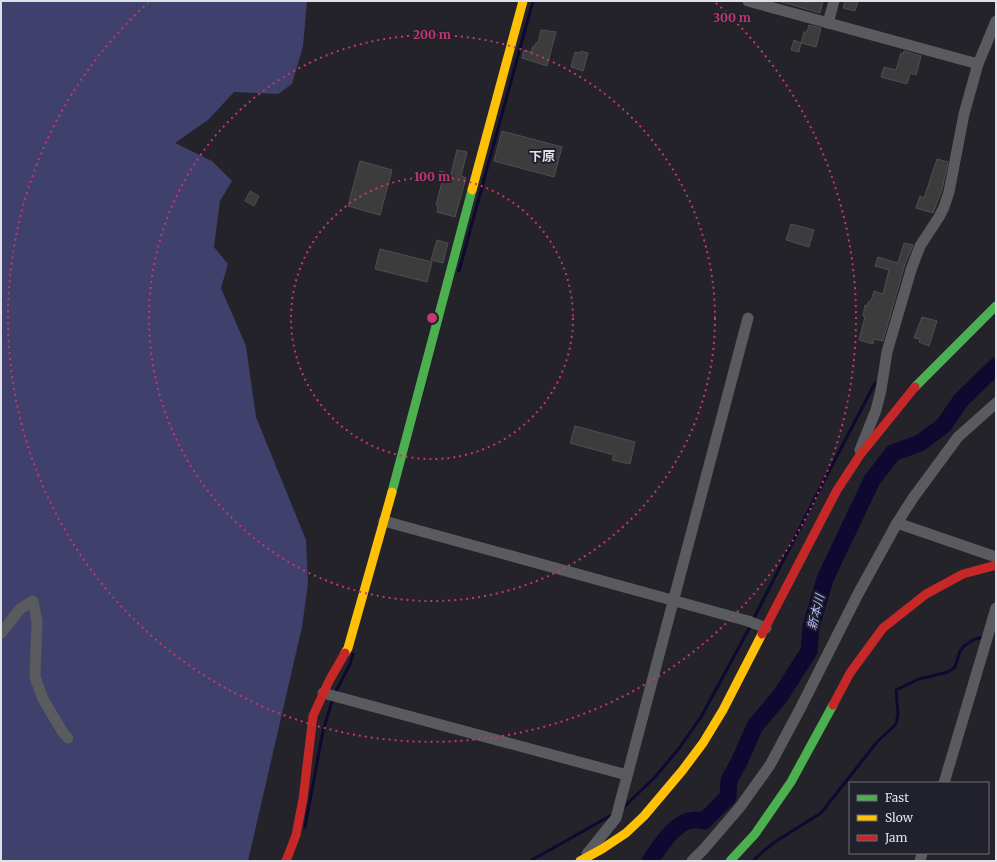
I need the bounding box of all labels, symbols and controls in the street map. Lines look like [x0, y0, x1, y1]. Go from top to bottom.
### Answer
text: 300 m [713, 10, 751, 25]
text: 200 m [413, 27, 451, 42]
district label: 下原 [529, 148, 555, 165]
text: 100 m [414, 169, 450, 184]
centre of rings [425, 311, 439, 325]
water label: 新本川 [804, 591, 828, 631]
legend [849, 782, 989, 854]
text: Fast [885, 790, 909, 805]
text: Slow [885, 810, 914, 825]
text: Jam [884, 830, 908, 845]

